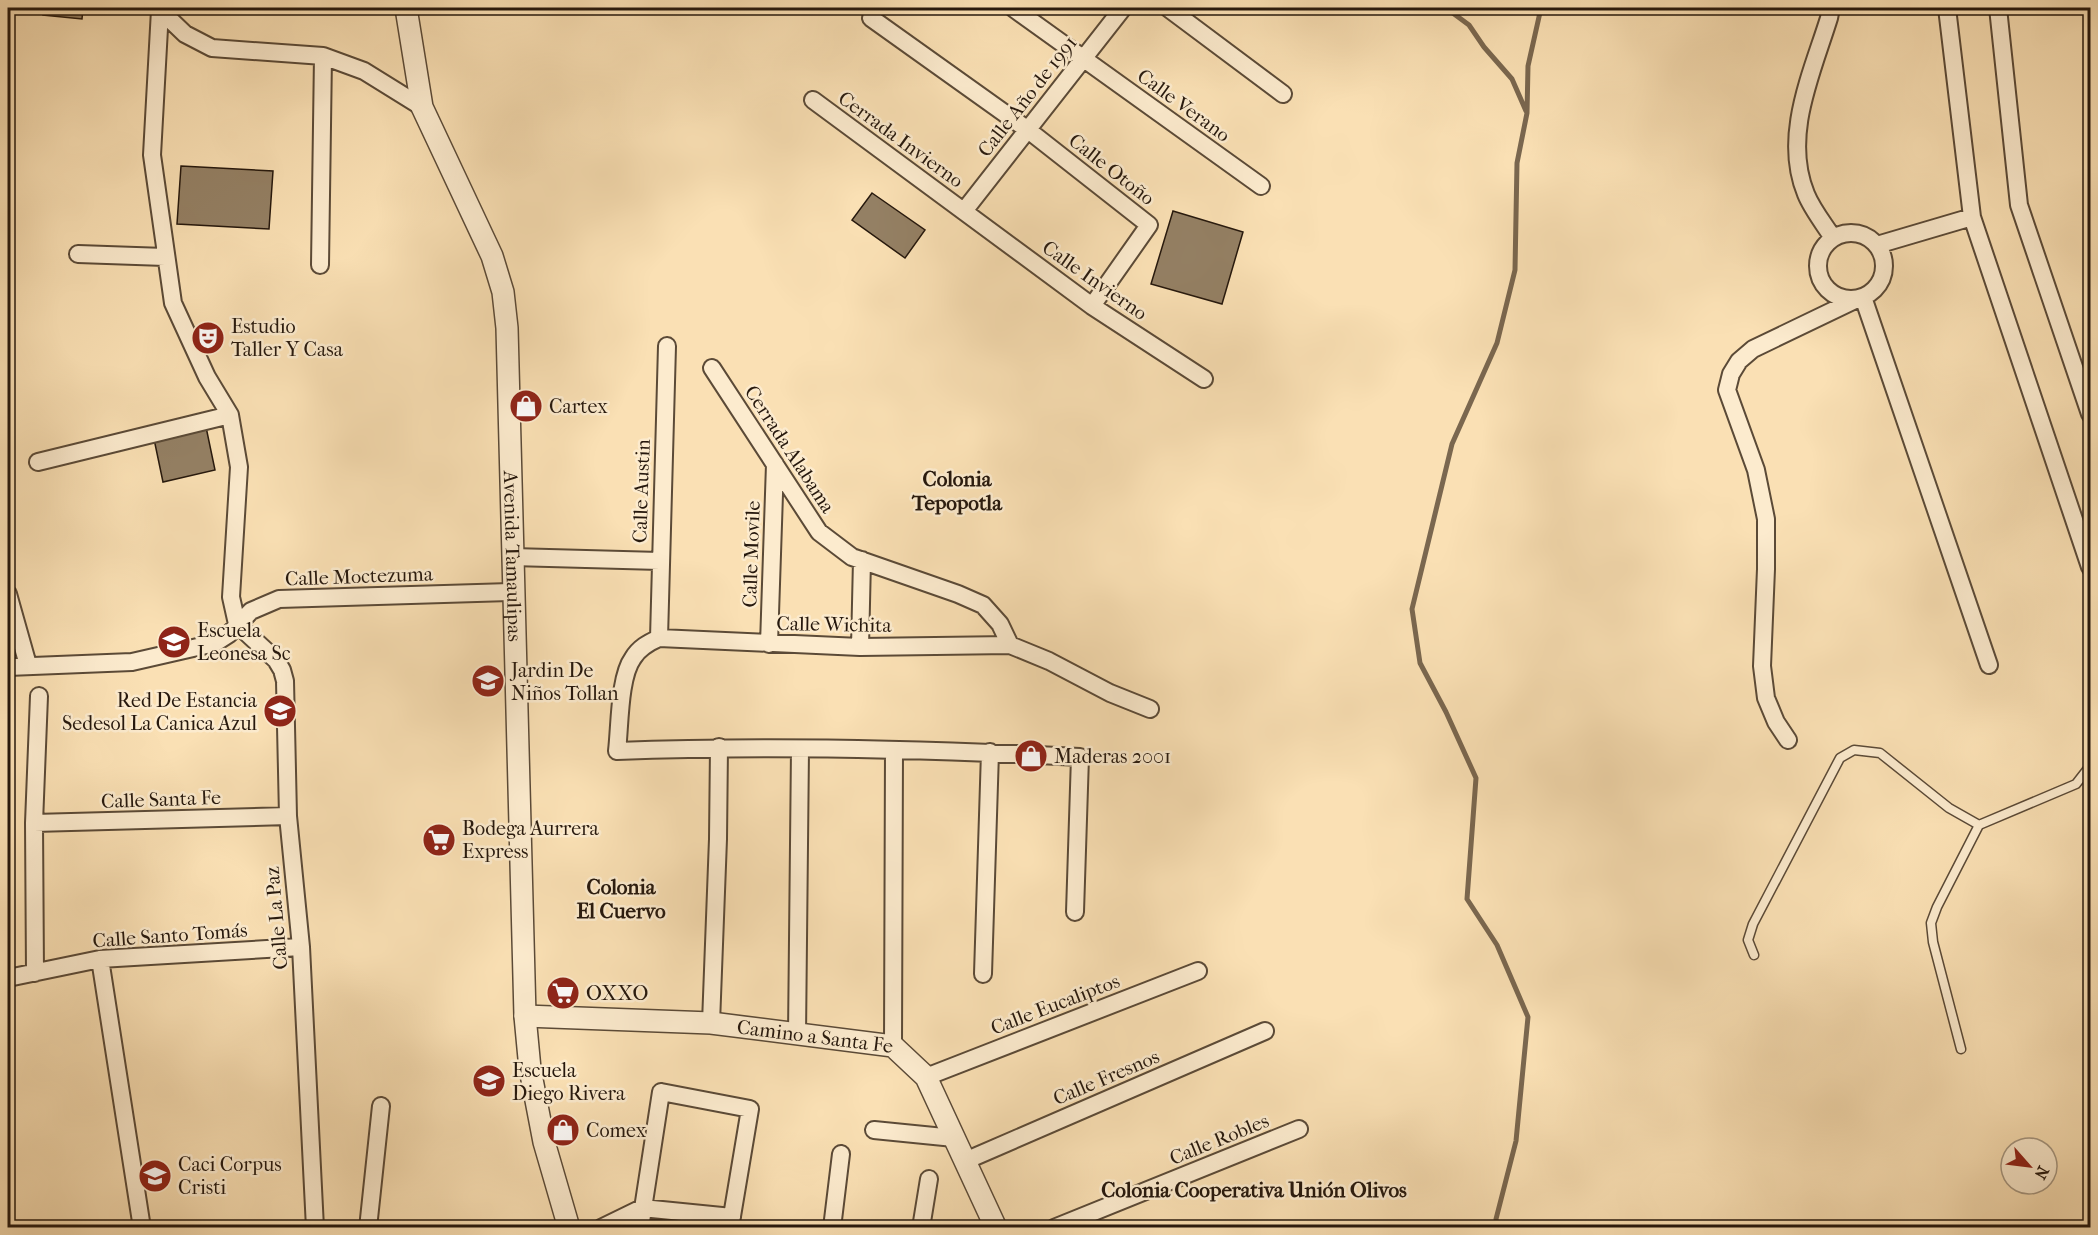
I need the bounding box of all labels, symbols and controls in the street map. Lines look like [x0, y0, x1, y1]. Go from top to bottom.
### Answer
street label: Calle Año de 1991 [973, 31, 1082, 161]
street label: Calle Verano [1133, 64, 1235, 147]
street label: Cerrada Invierno [834, 86, 968, 192]
street label: Calle Otoño [1064, 129, 1159, 210]
street label: Calle Invierno [1038, 236, 1152, 325]
place label: Estudio Taller Y Casa [231, 315, 344, 361]
theatre icon: Estudio Taller Y Casa [190, 320, 226, 356]
street label: Cerrada Alabama [740, 381, 840, 518]
shop icon: Cartex [508, 388, 544, 424]
place label: Cartex [549, 395, 608, 418]
street label: Calle Austin [628, 438, 655, 543]
district label: Colonia Tepopotla [911, 467, 1003, 515]
street label: Avenida Tamaulipas [499, 469, 526, 642]
street label: Calle Movile [738, 500, 765, 608]
street label: Calle Moctezuma [285, 562, 434, 591]
street label: Calle Wichita [776, 612, 893, 637]
place label: Escuela Leonesa Sc [197, 619, 291, 665]
school or university icon: Escuela Leonesa Sc [156, 624, 192, 660]
place label: Jardin De Niños Tollan [509, 659, 619, 705]
school or university icon: Jardin De Niños Tollan [470, 663, 506, 699]
place label: Red De Estancia Sedesol La Canica Azul [62, 689, 258, 735]
school or university icon: Red De Estancia Sedesol La Canica Azul [262, 693, 298, 729]
shop icon: Maderas 2001 [1013, 738, 1049, 774]
place label: Maderas 2001 [1054, 745, 1171, 768]
street label: Calle Santa Fe [101, 786, 222, 813]
place label: Bodega Aurrera Express [462, 817, 600, 863]
supermarket icon: Bodega Aurrera Express [421, 822, 457, 858]
street label: Calle La Paz [261, 865, 292, 970]
district label: Colonia El Cuervo [576, 875, 666, 923]
street label: Calle Santo Tomás [92, 919, 248, 952]
street label: Calle Eucaliptos [987, 969, 1123, 1040]
supermarket icon: OXXO [545, 975, 581, 1011]
place label: OXXO [586, 982, 648, 1005]
street label: Camino a Santa Fe [736, 1015, 894, 1058]
street label: Calle Fresnos [1050, 1045, 1163, 1110]
place label: Escuela Diego Rivera [512, 1059, 626, 1105]
school or university icon: Escuela Diego Rivera [471, 1063, 507, 1099]
street label: Calle Robles [1166, 1109, 1272, 1170]
shop icon: Comex [545, 1112, 581, 1148]
place label: Comex [586, 1119, 647, 1142]
north arrow [1999, 1136, 2059, 1196]
place label: Caci Corpus Cristi [178, 1153, 282, 1199]
school or university icon: Caci Corpus Cristi [137, 1158, 173, 1194]
text: N [2030, 1163, 2053, 1183]
district label: Colonia Cooperativa Unión Olivos [1101, 1178, 1407, 1202]

